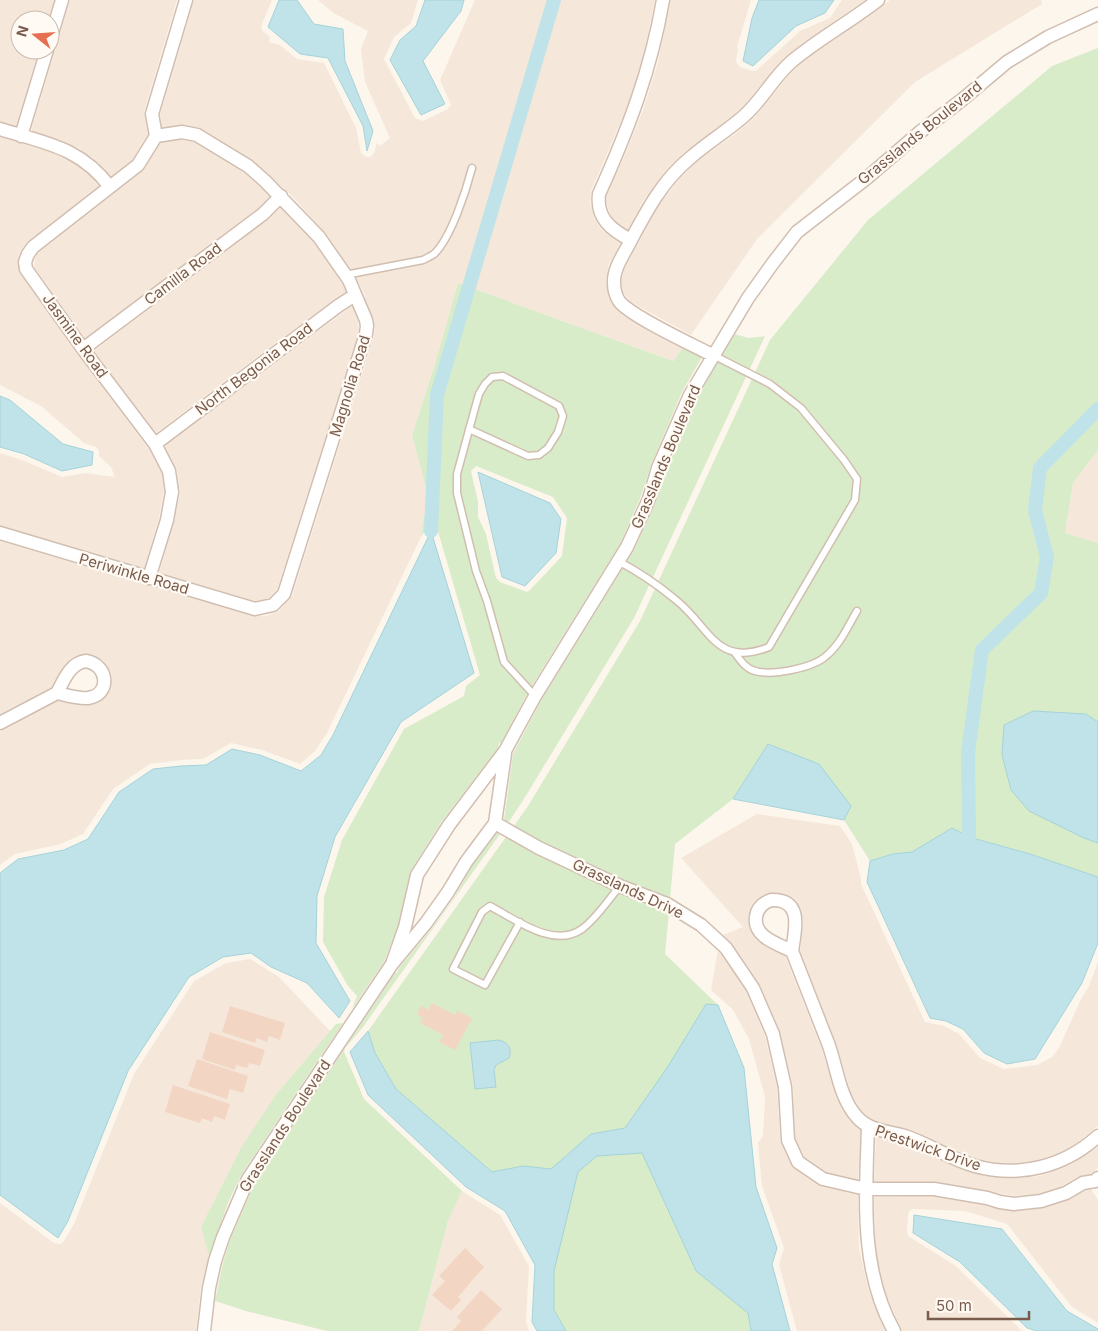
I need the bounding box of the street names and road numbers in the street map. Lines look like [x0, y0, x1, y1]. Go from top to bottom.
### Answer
street label: Grasslands Boulevard [854, 77, 986, 189]
street label: Camilla Road [140, 238, 225, 309]
street label: Jasmine Road [38, 290, 112, 382]
street label: North Begonia Road [191, 318, 316, 419]
street label: Magnolia Road [325, 333, 374, 439]
street label: Grasslands Boulevard [627, 382, 704, 532]
street label: Periwinkle Road [77, 549, 191, 598]
street label: Grasslands Drive [570, 854, 687, 923]
street label: Grasslands Boulevard [235, 1056, 335, 1196]
street label: Prestwick Drive [873, 1120, 984, 1175]

